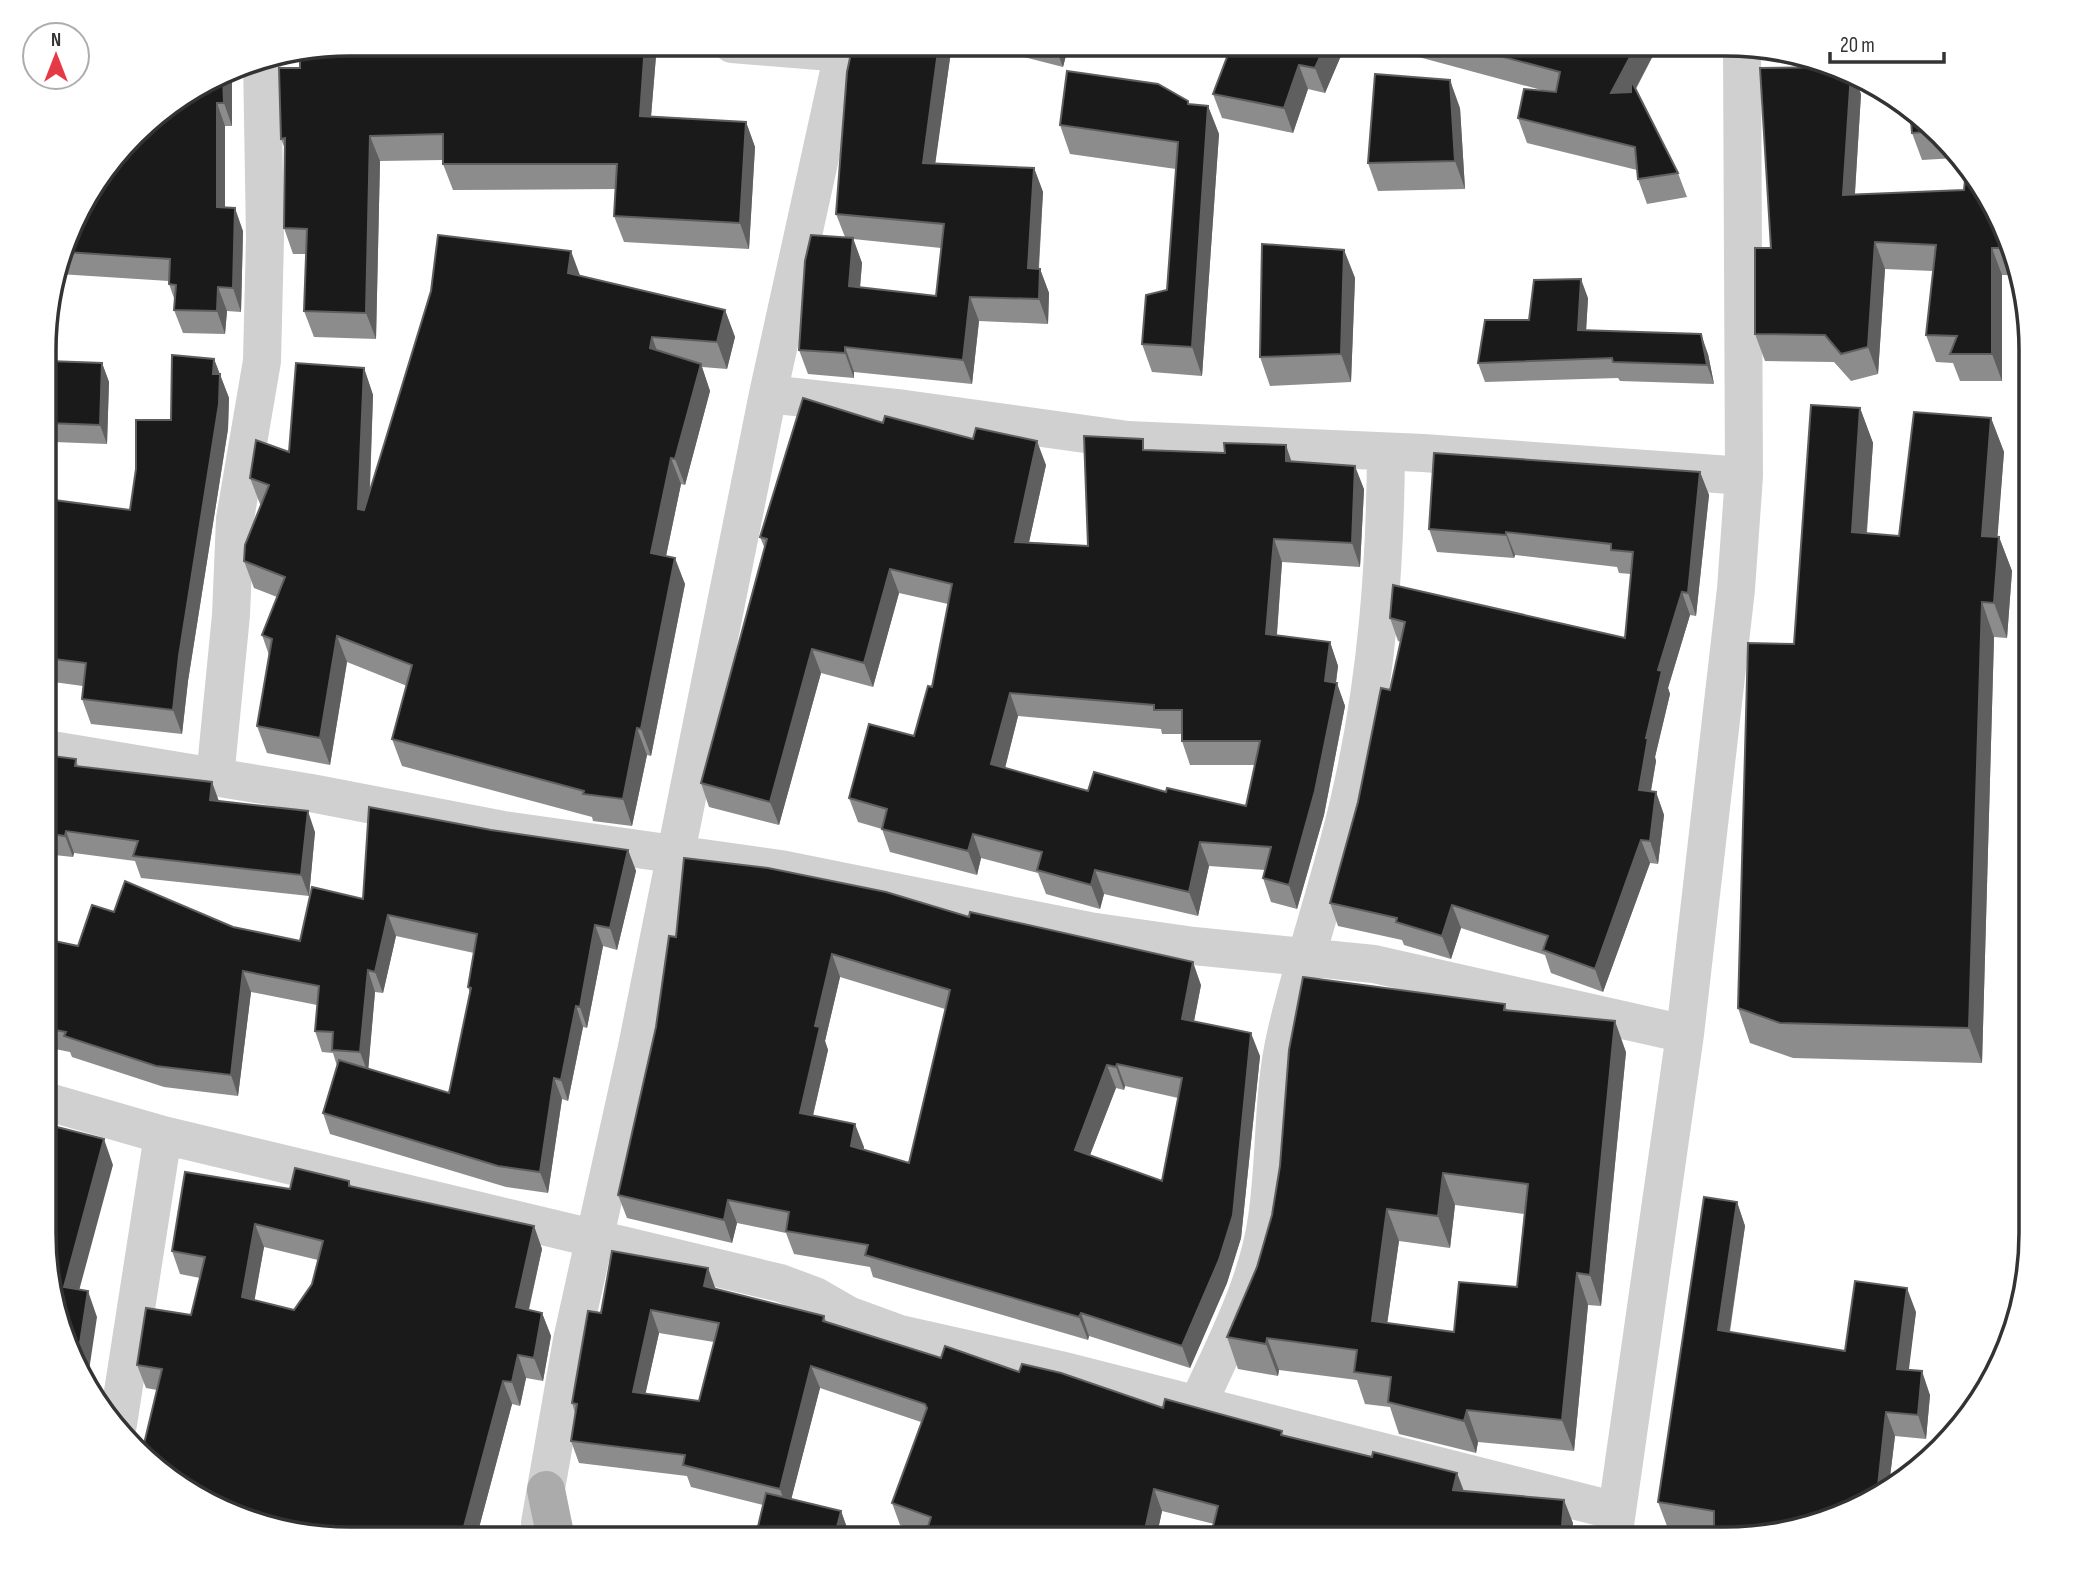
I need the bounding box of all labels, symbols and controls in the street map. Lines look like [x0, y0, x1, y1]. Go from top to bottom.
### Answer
north arrow [21, 21, 91, 91]
scale bar [1830, 21, 1944, 65]
text: N [51, 29, 61, 52]
text: 20 m [1840, 33, 1875, 58]

